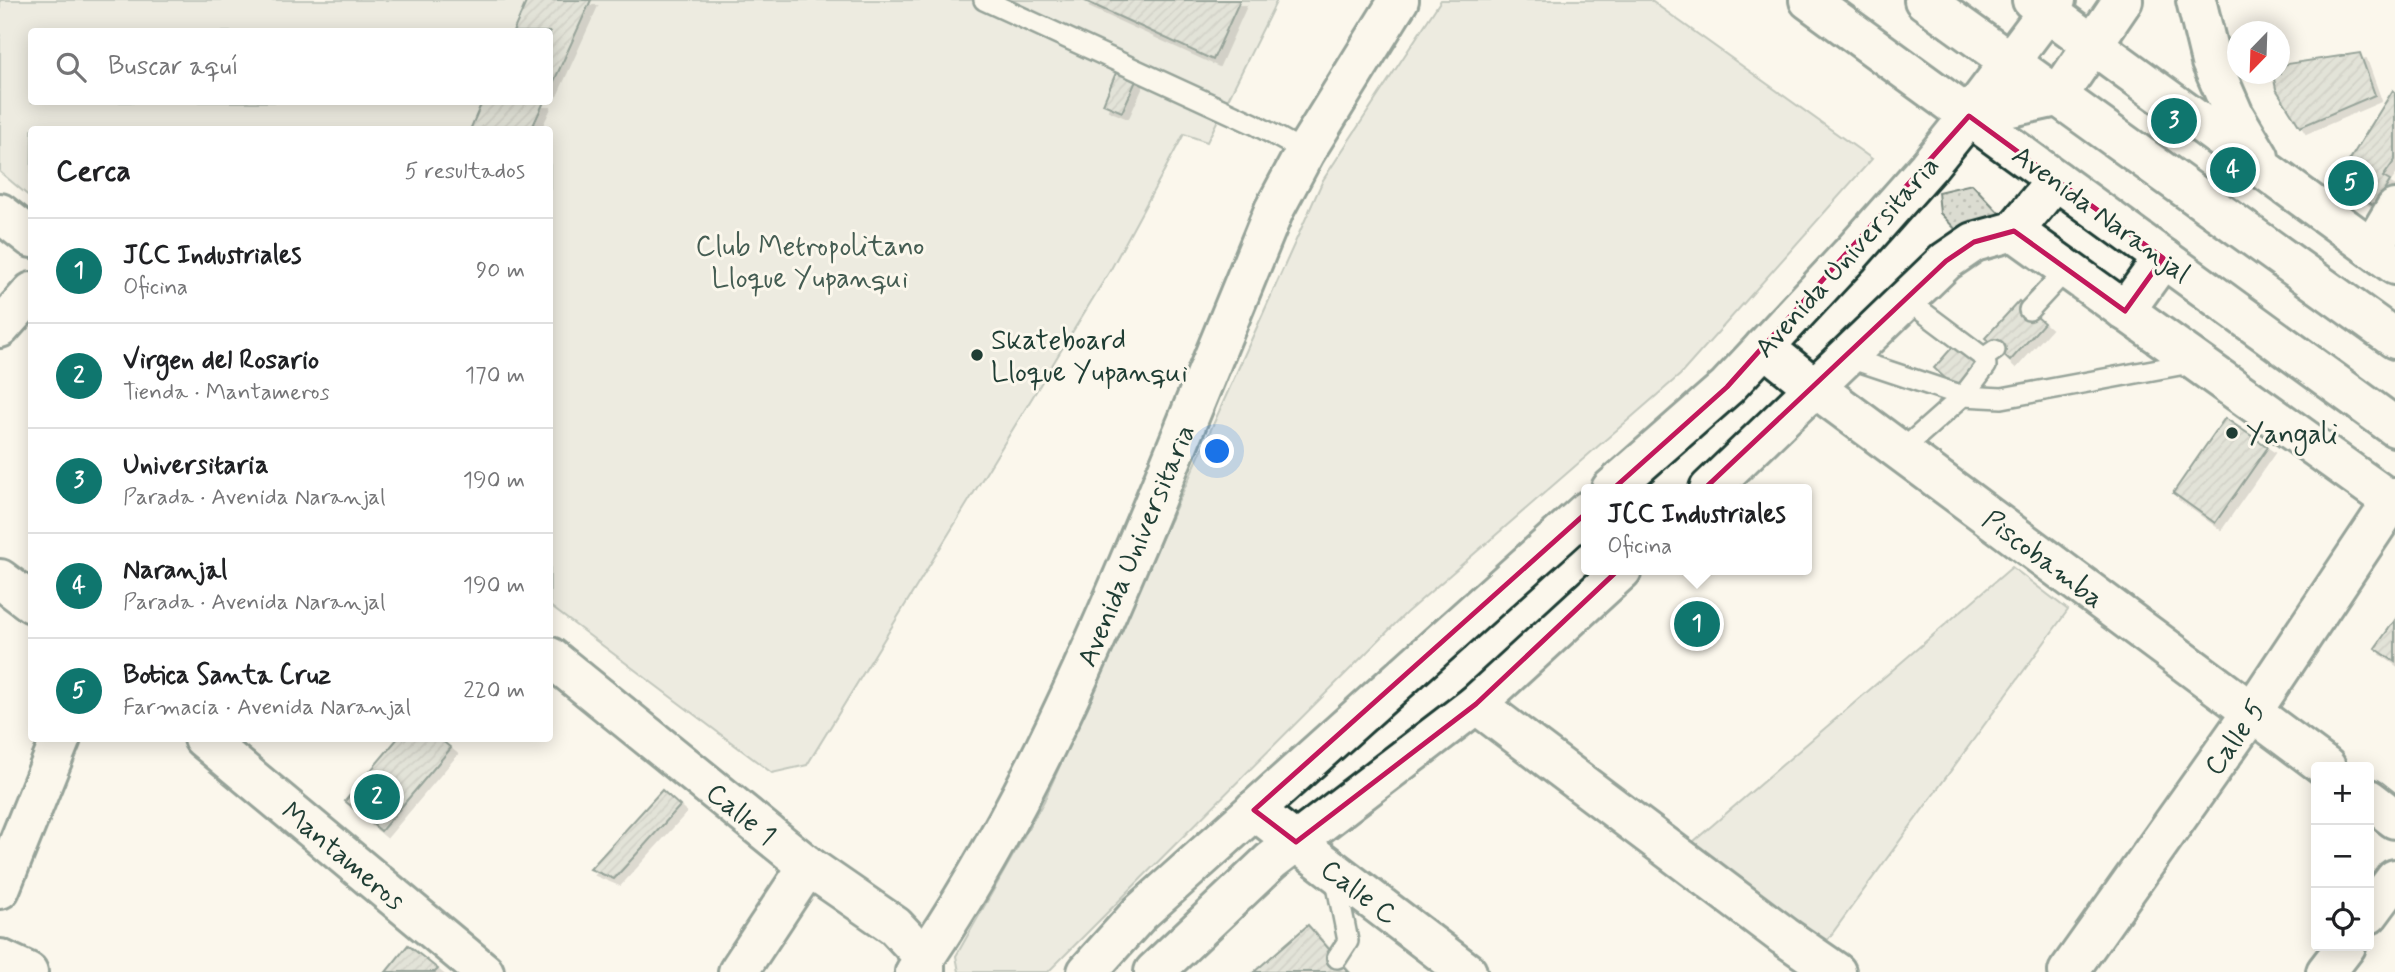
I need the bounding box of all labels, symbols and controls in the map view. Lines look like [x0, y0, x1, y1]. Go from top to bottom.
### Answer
north arrow [2227, 21, 2290, 84]
search box [28, 28, 553, 105]
icon: search [52, 48, 90, 86]
text: Buscar aquí [108, 50, 239, 84]
pin: 3 [2151, 95, 2197, 147]
street label: Avenida Naranjal [2004, 138, 2197, 292]
pin: 4 [2210, 144, 2256, 196]
street label: Avenida Universitaria [1747, 149, 1949, 367]
text: Cerca [56, 152, 131, 191]
text: 5 resultados [404, 157, 525, 187]
pin: 5 [2328, 157, 2374, 209]
park label: Club Metropolitano Lloque Yupanqui [696, 229, 924, 298]
text: JCC Industriales [123, 239, 302, 273]
text: 1 [74, 256, 84, 286]
text: 90 m [476, 256, 525, 286]
text: Oficina [123, 273, 188, 303]
place label: Skateboard Lloque Yupanqui [991, 323, 1188, 392]
text: Virgen del Rosario [123, 344, 319, 378]
marker: Skateboard Lloque Yupanqui [969, 347, 985, 363]
text: 2 [73, 361, 85, 391]
text: 170 m [465, 361, 525, 391]
text: Tienda · Mantameros [123, 378, 330, 408]
place label: Yangali [2246, 417, 2338, 456]
street label: Avenida Universitaria [1069, 419, 1205, 673]
marker: Yangali [2224, 425, 2240, 441]
your location [1200, 434, 1234, 468]
text: Universitaria [123, 449, 269, 483]
text: 3 [74, 466, 84, 496]
text: 190 m [463, 466, 525, 496]
text: Parada · Avenida Naranjal [123, 483, 386, 513]
popup [1581, 484, 1812, 575]
text: JCC Industriales [1607, 498, 1786, 532]
street label: Piscobamba [1974, 502, 2111, 618]
text: Oficina [1607, 532, 1672, 562]
text: Naranjal [123, 554, 227, 588]
text: 4 [72, 571, 86, 601]
text: 190 m [463, 571, 525, 601]
text: Parada · Avenida Naranjal [123, 588, 386, 618]
pin: 1 [1674, 598, 1720, 650]
text: Botica Santa Cruz [123, 659, 331, 693]
text: 5 [72, 676, 86, 706]
text: 220 m [463, 676, 525, 706]
text: Farmacia · Avenida Naranjal [123, 693, 411, 723]
street label: Calle 5 [2197, 693, 2275, 784]
map controls [2311, 762, 2374, 951]
button: + [2311, 762, 2374, 825]
pin: 2 [354, 771, 400, 823]
street label: Calle 1 [698, 775, 783, 855]
street label: Mantameros [273, 794, 412, 920]
button: − [2311, 825, 2374, 888]
street label: Calle C [1312, 852, 1405, 934]
button: locate [2311, 888, 2374, 951]

